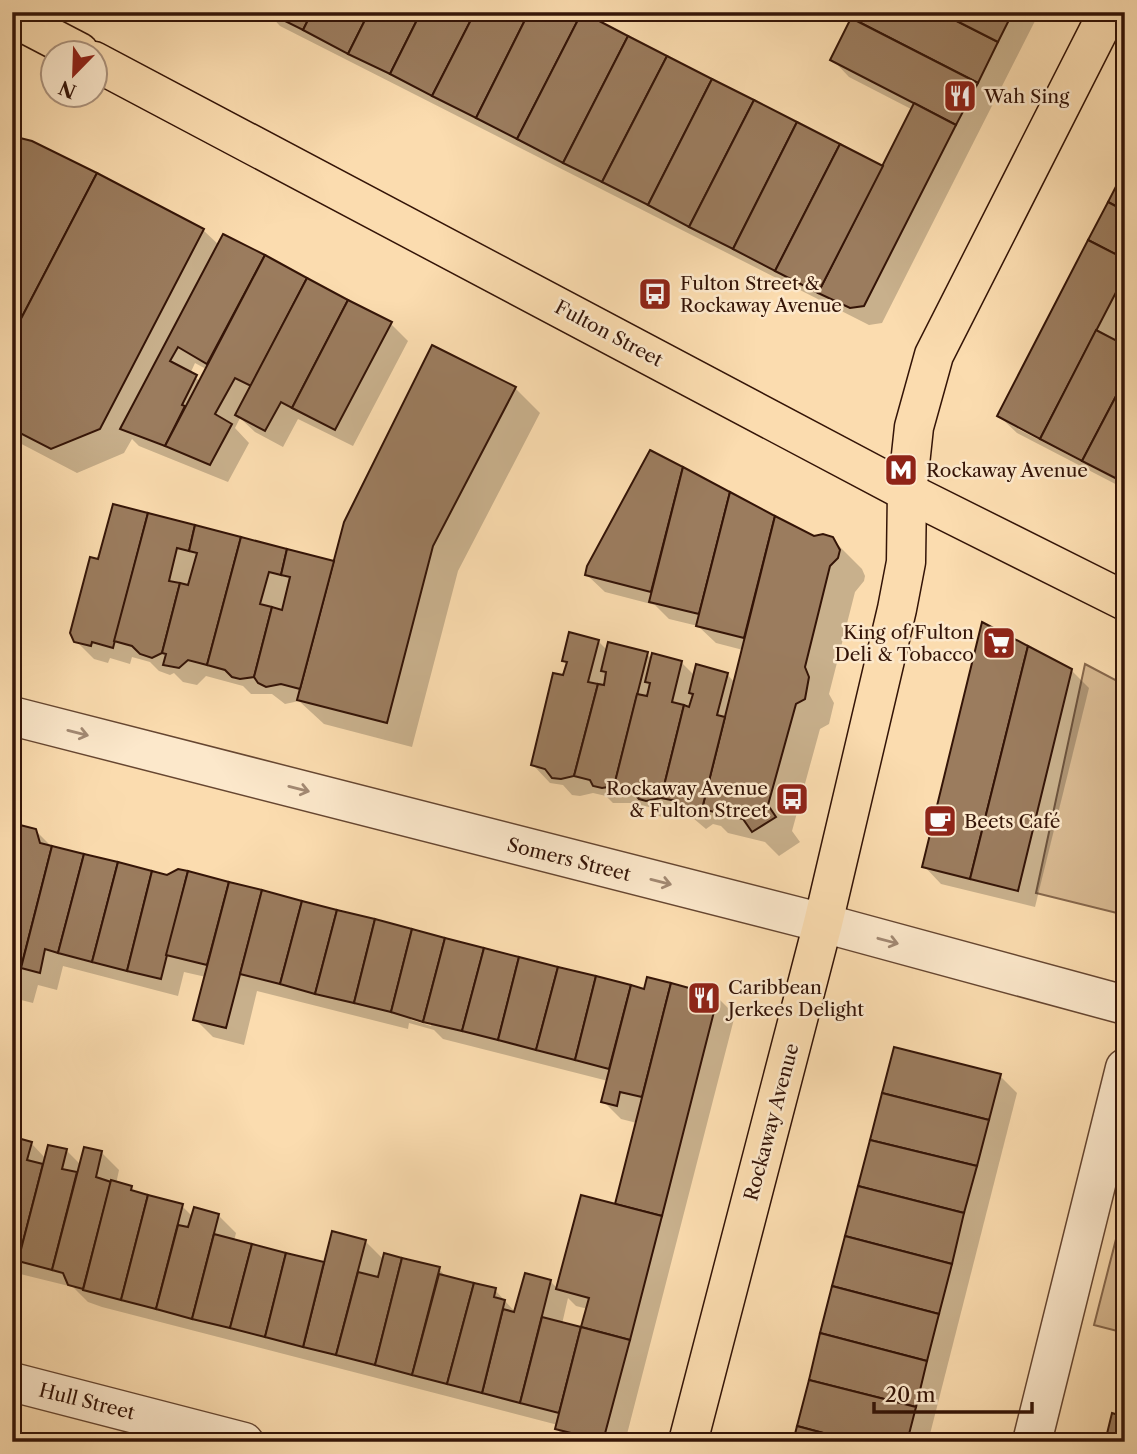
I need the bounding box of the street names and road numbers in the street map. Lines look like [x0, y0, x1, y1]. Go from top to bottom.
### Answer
street label: Fulton Street [551, 295, 667, 372]
street label: Somers Street [505, 833, 633, 886]
street label: Rockaway Avenue [739, 1041, 804, 1203]
street label: Hull Street [37, 1378, 137, 1425]

